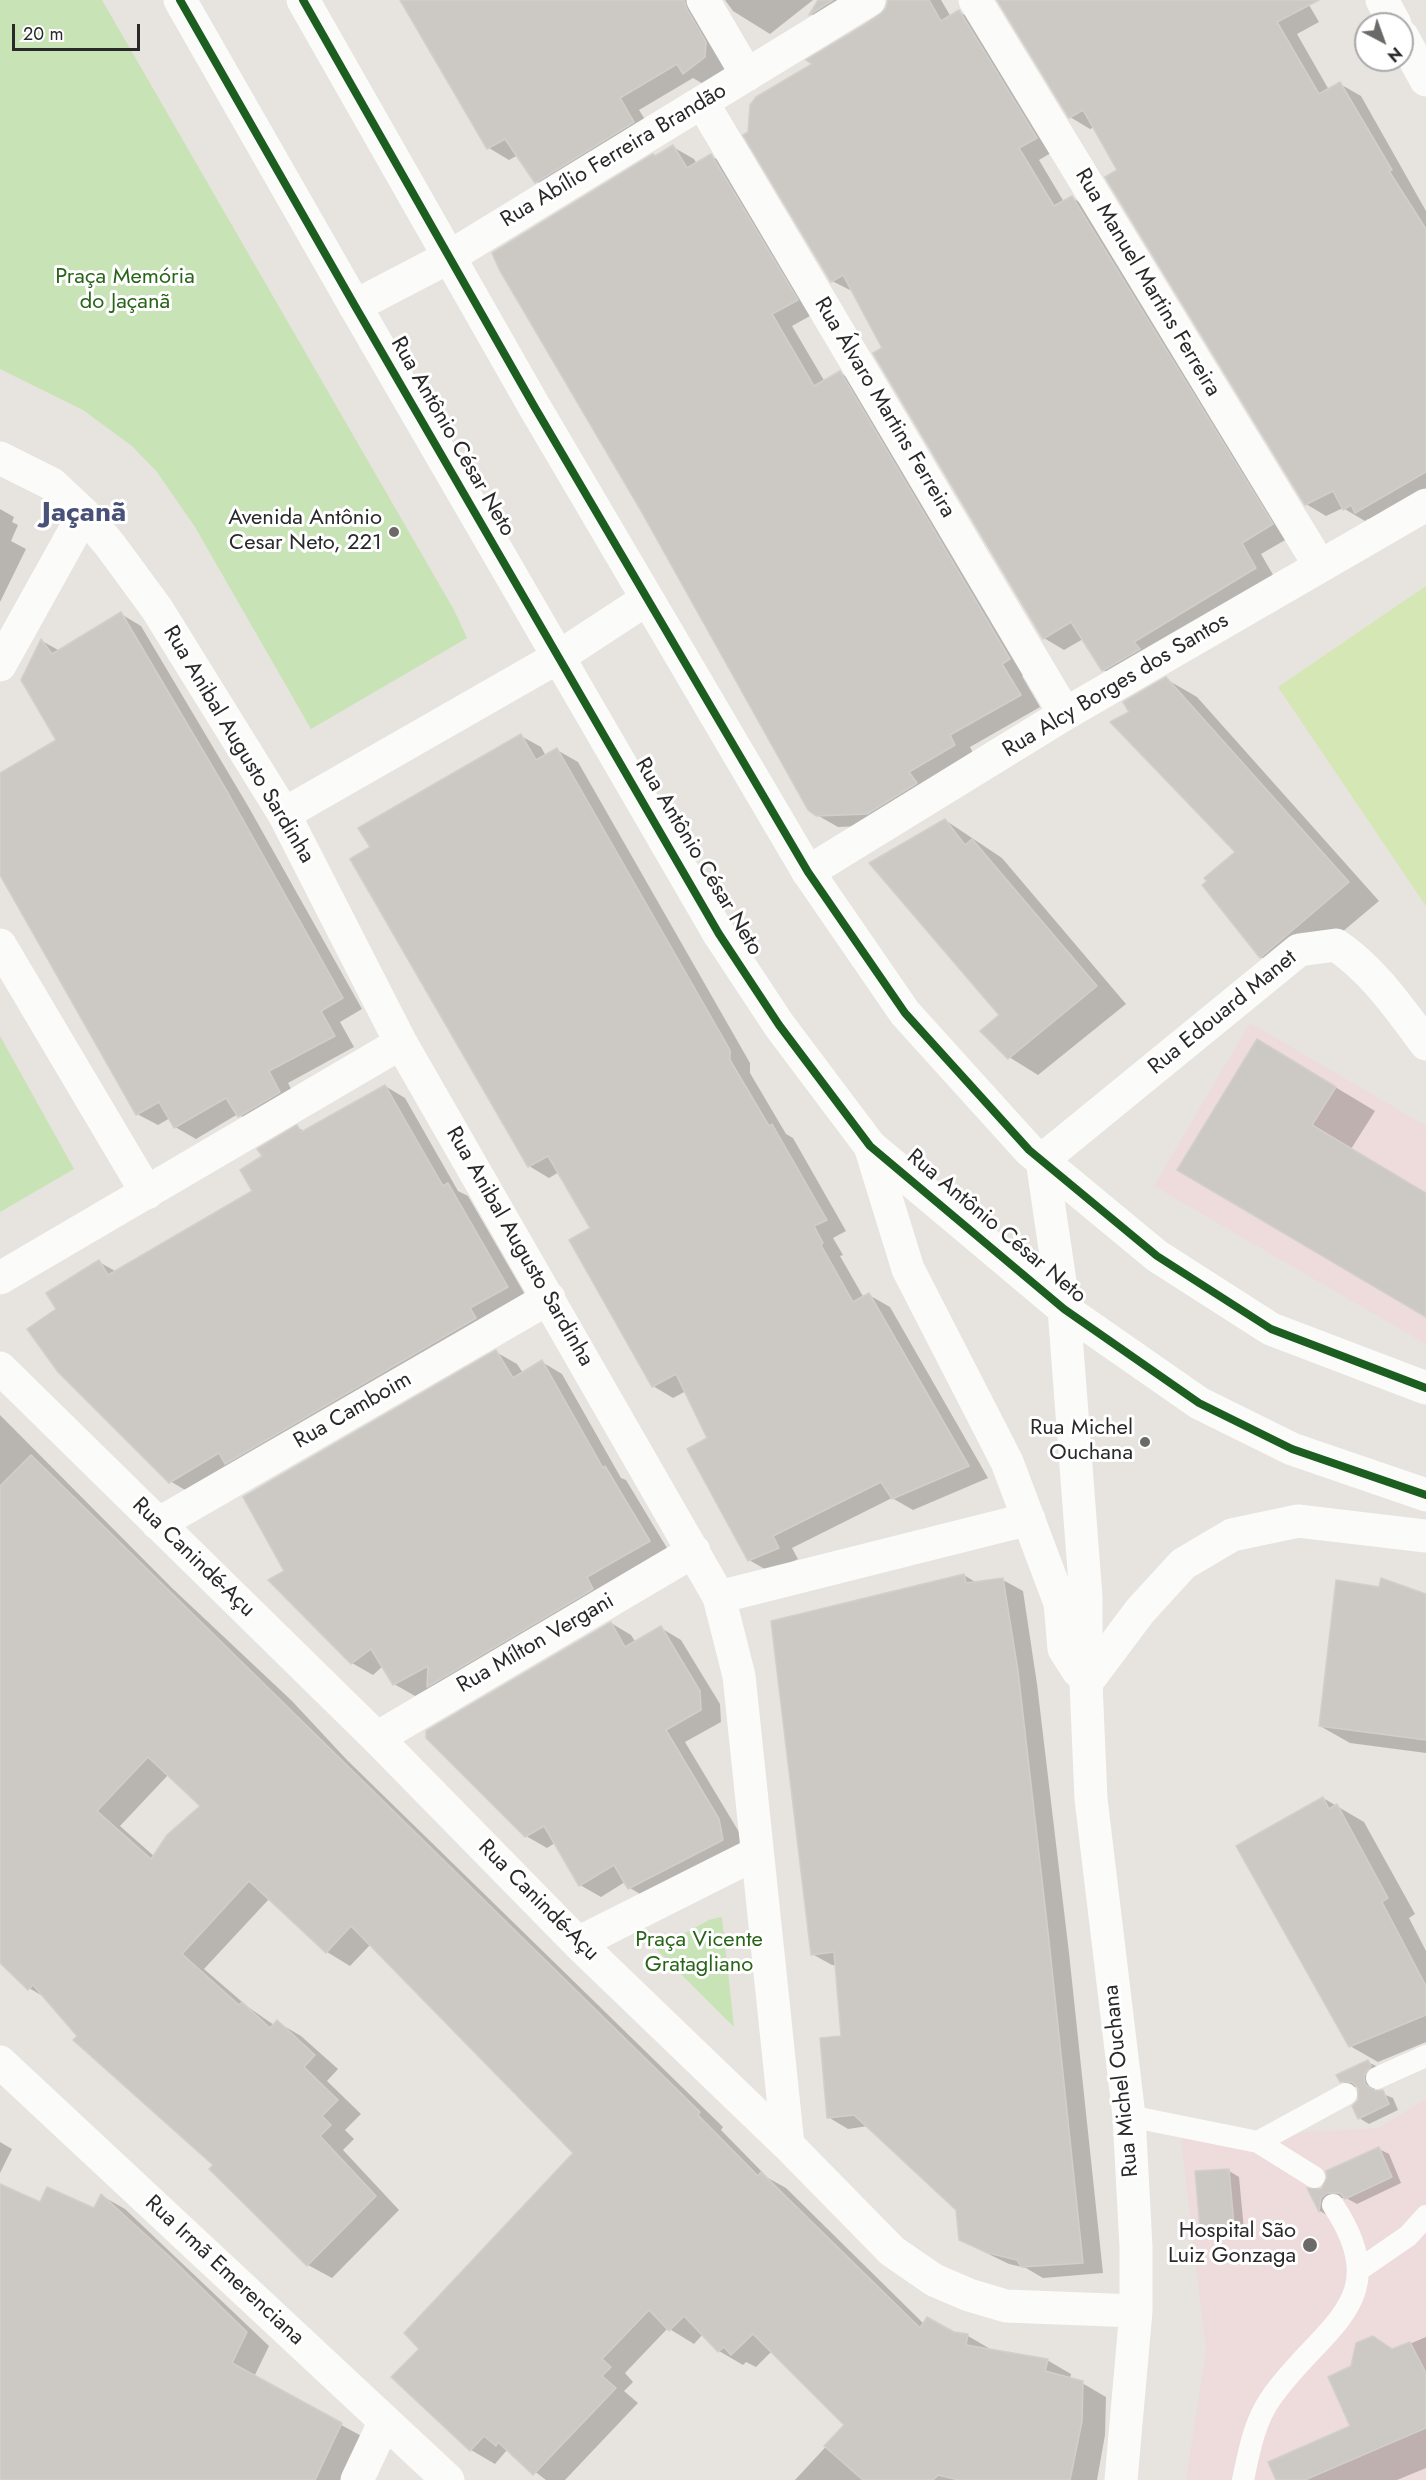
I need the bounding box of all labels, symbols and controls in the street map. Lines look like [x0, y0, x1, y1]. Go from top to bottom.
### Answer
scale bar [15, 12, 142, 50]
north arrow [1354, 12, 1414, 72]
text: 20 m [23, 21, 63, 47]
text: N [1382, 42, 1407, 67]
street label: Rua Abílio Ferreira Brandão [496, 78, 732, 234]
street label: Rua Manuel Martins Ferreira [1068, 164, 1226, 402]
park label: Praça Memória do Jaçanã [55, 265, 195, 316]
street label: Rua Álvaro Martins Ferreira [808, 293, 960, 523]
street label: Rua Antônio César Neto [384, 333, 520, 541]
district label: Jaçanã [42, 497, 126, 531]
place label: Avenida Antônio Cesar Neto, 221 [228, 506, 382, 558]
marker: Avenida Antônio Cesar Neto, 221 [387, 525, 401, 539]
street label: Rua Alcy Borges dos Santos [998, 608, 1234, 764]
street label: Rua Anibal Augusto Sardinha [157, 622, 319, 868]
street label: Rua Antônio César Neto [628, 753, 768, 961]
street label: Rua Edouard Manet [1144, 945, 1302, 1081]
street label: Rua Anibal Augusto Sardinha [440, 1123, 598, 1371]
street label: Rua Antônio César Neto [901, 1144, 1091, 1310]
street label: Rua Camboim [290, 1367, 416, 1455]
place label: Rua Michel Ouchana [1030, 1416, 1133, 1468]
marker: Rua Michel Ouchana [1138, 1435, 1152, 1449]
street label: Rua Canindé-Açu [126, 1493, 260, 1623]
street label: Rua Mílton Vergani [453, 1588, 619, 1700]
street label: Rua Canindé-Açu [472, 1835, 604, 1967]
park label: Praça Vicente Gratagliano [635, 1928, 763, 1980]
street label: Rua Michel Ouchana [1099, 1983, 1145, 2179]
street label: Rua Irmã Emerenciana [139, 2190, 309, 2352]
place label: Hospital São Luiz Gonzaga [1168, 2219, 1296, 2270]
marker: Hospital São Luiz Gonzaga [1301, 2236, 1319, 2254]

